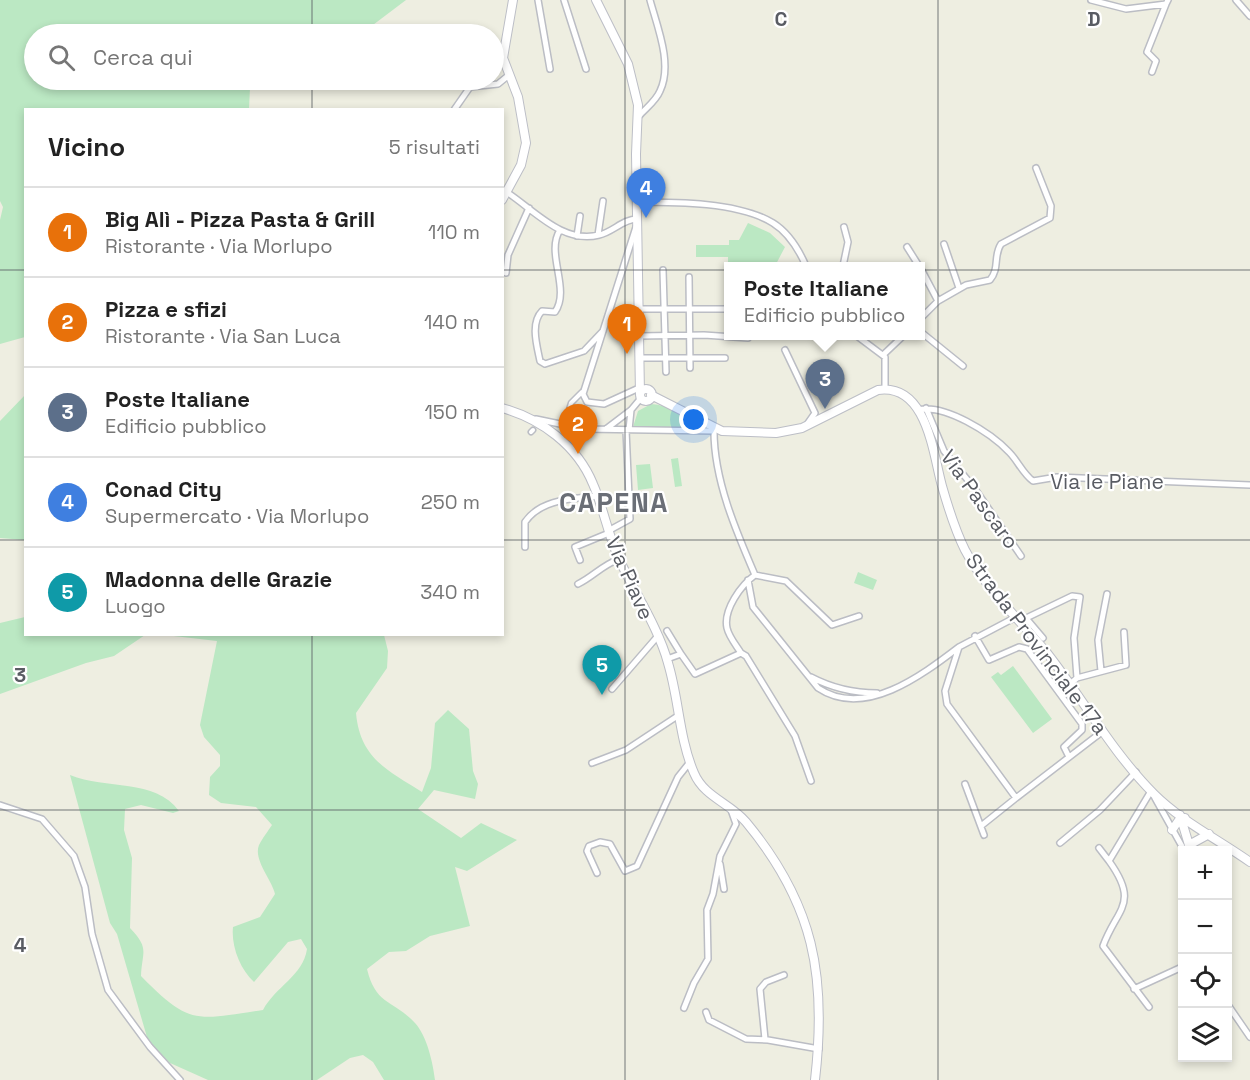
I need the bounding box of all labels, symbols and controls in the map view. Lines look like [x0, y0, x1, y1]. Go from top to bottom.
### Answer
text: C [775, 6, 788, 32]
text: D [1087, 6, 1101, 32]
search box [24, 24, 504, 90]
icon: search [45, 41, 78, 74]
text: Cerca qui [93, 43, 193, 71]
text: Vicino [48, 130, 125, 164]
text: 5 risultati [389, 134, 480, 160]
pin: 4 [626, 168, 666, 218]
text: Big Alì - Pizza Pasta & Grill [105, 205, 375, 233]
text: 1 [63, 219, 72, 245]
text: 110 m [428, 219, 480, 245]
text: Ristorante · Via Morlupo [105, 233, 333, 259]
popup [724, 262, 925, 340]
text: Poste Italiane [744, 274, 889, 302]
text: Pizza e sfizi [105, 295, 227, 323]
text: Edificio pubblico [744, 302, 905, 328]
pin: 1 [608, 304, 646, 354]
text: 2 [62, 309, 73, 335]
text: 140 m [424, 309, 480, 335]
text: Ristorante · Via San Luca [105, 323, 341, 349]
pin: 3 [806, 360, 844, 409]
text: Poste Italiane [105, 385, 250, 413]
text: 3 [61, 399, 74, 425]
text: 150 m [425, 399, 480, 425]
pin: 2 [558, 404, 598, 454]
your location [679, 405, 708, 434]
text: Edificio pubblico [105, 413, 267, 439]
street label: Via Pascaro [935, 444, 1025, 554]
street label: Via le Piane [1050, 468, 1164, 495]
text: Conad City [105, 475, 222, 503]
district label: CAPENA [559, 485, 669, 520]
text: 4 [61, 489, 74, 515]
text: 250 m [421, 489, 480, 515]
text: Supermercato · Via Morlupo [105, 503, 369, 529]
street label: Via Piave [600, 532, 660, 624]
street label: Strada Provinciale 17a [960, 548, 1114, 740]
text: Madonna delle Grazie [105, 565, 332, 593]
text: 5 [62, 579, 74, 605]
text: 340 m [420, 579, 480, 605]
text: Luogo [105, 593, 166, 619]
pin: 5 [582, 646, 622, 695]
text: 3 [14, 662, 26, 688]
map controls [1178, 846, 1232, 1062]
button: + [1178, 846, 1232, 900]
button: − [1178, 900, 1232, 954]
text: 4 [14, 932, 27, 958]
button: locate [1178, 954, 1232, 1008]
button: layers [1178, 1008, 1232, 1062]

